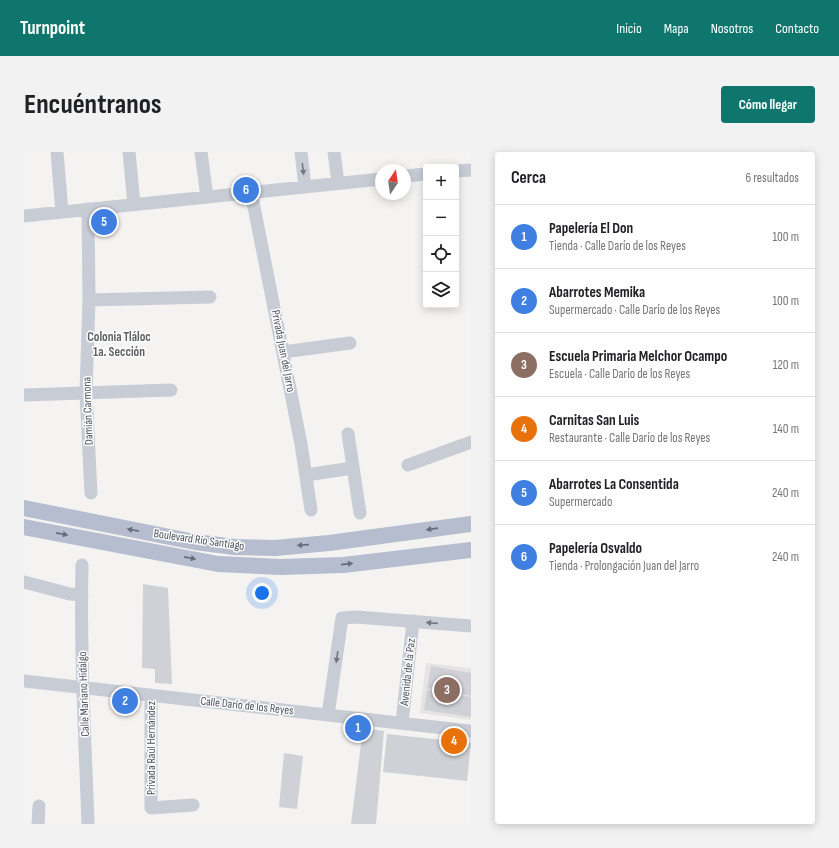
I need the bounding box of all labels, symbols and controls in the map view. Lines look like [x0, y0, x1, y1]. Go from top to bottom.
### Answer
text: Turnpoint [20, 17, 85, 40]
text: Inicio [616, 20, 642, 37]
text: Mapa [664, 20, 689, 37]
text: Nosotros [711, 20, 753, 37]
text: Contacto [775, 20, 819, 37]
button: Cómo llegar [721, 86, 815, 123]
text: Encuéntranos [24, 88, 162, 121]
one-way arrow [300, 163, 306, 175]
north arrow [375, 164, 411, 200]
map controls [423, 164, 459, 308]
button: + [423, 164, 459, 200]
text: Cerca [511, 168, 546, 188]
text: 6 resultados [746, 170, 799, 186]
pin: 6 [233, 175, 259, 205]
button: − [423, 200, 459, 236]
pin: 5 [91, 207, 117, 237]
text: Papelería El Don [549, 219, 633, 238]
text: 1 [521, 229, 527, 245]
text: 100 m [772, 229, 799, 245]
button: locate [423, 236, 459, 272]
text: Tienda · Calle Darío de los Reyes [549, 238, 686, 254]
button: layers [423, 272, 459, 308]
text: Abarrotes Memika [549, 283, 645, 302]
text: 2 [521, 293, 527, 309]
text: 100 m [772, 293, 799, 309]
text: Supermercado · Calle Darío de los Reyes [549, 302, 720, 318]
street label: Privada Juan del Jarro [268, 309, 298, 393]
district label: Colonia Tláloc 1a. Sección [87, 329, 151, 360]
text: Escuela Primaria Melchor Ocampo [549, 347, 727, 366]
text: 3 [521, 357, 527, 373]
text: 120 m [773, 357, 799, 373]
text: Escuela · Calle Darío de los Reyes [549, 366, 690, 382]
street label: Damián Carmona [79, 376, 97, 445]
text: Carnitas San Luis [549, 411, 639, 430]
text: 4 [521, 421, 527, 437]
text: 140 m [773, 421, 799, 437]
text: Restaurante · Calle Darío de los Reyes [549, 430, 710, 446]
text: Abarrotes La Consentida [549, 475, 679, 494]
text: 5 [521, 485, 527, 501]
text: 240 m [772, 485, 799, 501]
text: Supermercado [549, 494, 612, 510]
one-way arrow [127, 526, 139, 532]
street label: Boulevard Río Santiago [153, 526, 245, 554]
one-way arrow [426, 526, 438, 532]
one-way arrow [56, 531, 68, 537]
text: Papelería Osvaldo [549, 539, 642, 558]
one-way arrow [297, 542, 309, 549]
text: 6 [521, 549, 527, 565]
text: 240 m [772, 549, 799, 565]
one-way arrow [184, 556, 196, 562]
text: Tienda · Prolongación Juan del Jarro [549, 558, 699, 574]
one-way arrow [341, 561, 353, 567]
your location [252, 583, 272, 603]
one-way arrow [426, 619, 438, 626]
street label: Avenida de la Paz [397, 637, 419, 707]
street label: Calle Mariano Hidalgo [75, 651, 93, 737]
one-way arrow [334, 651, 340, 663]
pin: 3 [434, 675, 460, 705]
pin: 2 [112, 686, 138, 716]
street label: Calle Darío de los Reyes [200, 694, 294, 718]
street label: Privada Raúl Hernández [144, 700, 159, 795]
pin: 1 [345, 713, 371, 743]
pin: 4 [441, 726, 467, 756]

